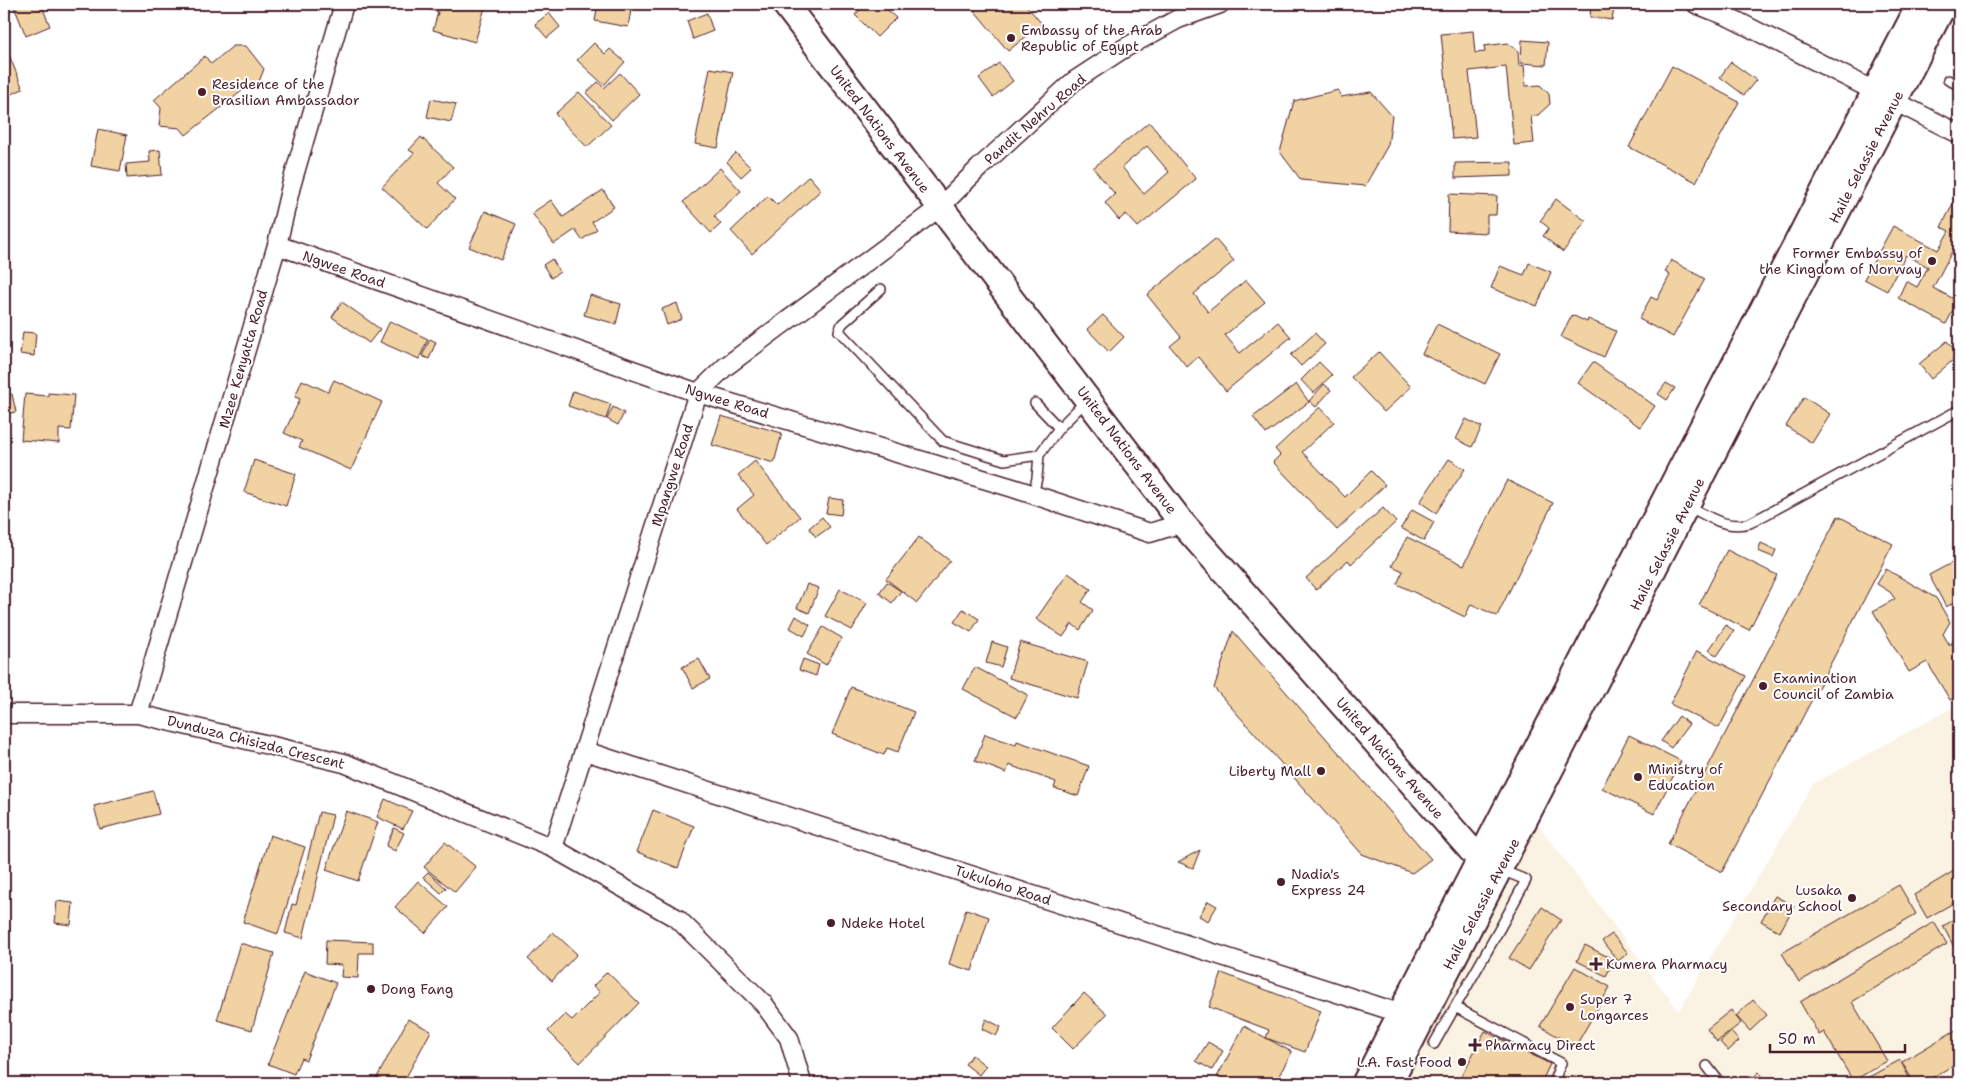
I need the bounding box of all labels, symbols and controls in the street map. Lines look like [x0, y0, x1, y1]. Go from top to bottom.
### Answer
place label: Embassy of the Arab Republic of Egypt [1021, 21, 1163, 55]
marker: Embassy of the Arab Republic of Egypt [1005, 32, 1017, 44]
street label: United Nations Avenue [826, 62, 934, 196]
street label: Pandit Nehru Road [980, 70, 1090, 168]
place label: Residence of the Brasilian Ambassador [212, 75, 360, 109]
marker: Residence of the Brasilian Ambassador [196, 86, 208, 98]
street label: Haile Selassie Avenue [1825, 88, 1907, 226]
place label: Former Embassy of the Kingdom of Norway [1759, 244, 1923, 278]
street label: Ngwee Road [300, 246, 388, 292]
marker: Former Embassy of the Kingdom of Norway [1926, 255, 1938, 267]
street label: Mzee Kenyatta Road [215, 288, 271, 430]
street label: Ngwee Road [683, 380, 771, 422]
street label: United Nations Avenue [1073, 383, 1181, 517]
street label: Mpangwe Road [647, 421, 697, 529]
street label: Haile Selassie Avenue [1626, 475, 1708, 613]
place label: Examination Council of Zambia [1773, 669, 1894, 703]
marker: Examination Council of Zambia [1757, 680, 1769, 692]
street label: United Nations Avenue [1332, 694, 1448, 823]
street label: Dunduza Chisizda Crescent [165, 711, 347, 773]
place label: Ministry of Education [1648, 760, 1723, 794]
place label: Liberty Mall [1229, 762, 1312, 780]
marker: Liberty Mall [1315, 765, 1327, 777]
marker: Ministry of Education [1632, 771, 1644, 783]
street label: Haile Selassie Avenue [1439, 835, 1523, 973]
street label: Tukuloho Road [953, 861, 1054, 909]
place label: Nadia's Express 24 [1291, 865, 1366, 899]
marker: Nadia's Express 24 [1275, 876, 1287, 888]
place label: Lusaka Secondary School [1722, 881, 1843, 915]
marker: Lusaka Secondary School [1846, 892, 1858, 904]
place label: Ndeke Hotel [841, 914, 925, 932]
marker: Ndeke Hotel [825, 917, 837, 929]
place label: Kumera Pharmacy [1606, 955, 1728, 973]
marker: Kumera Pharmacy [1590, 958, 1602, 970]
place label: Dong Fang [381, 980, 453, 998]
marker: Dong Fang [365, 983, 377, 995]
place label: Super 7 Longarces [1580, 990, 1649, 1024]
marker: Super 7 Longarces [1564, 1001, 1576, 1013]
scale bar [1770, 1022, 1906, 1054]
text: 50 m [1778, 1029, 1816, 1049]
place label: Pharmacy Direct [1485, 1036, 1596, 1054]
marker: Pharmacy Direct [1469, 1039, 1481, 1051]
place label: L.A. Fast Food [1357, 1053, 1452, 1071]
marker: L.A. Fast Food [1456, 1056, 1468, 1068]

